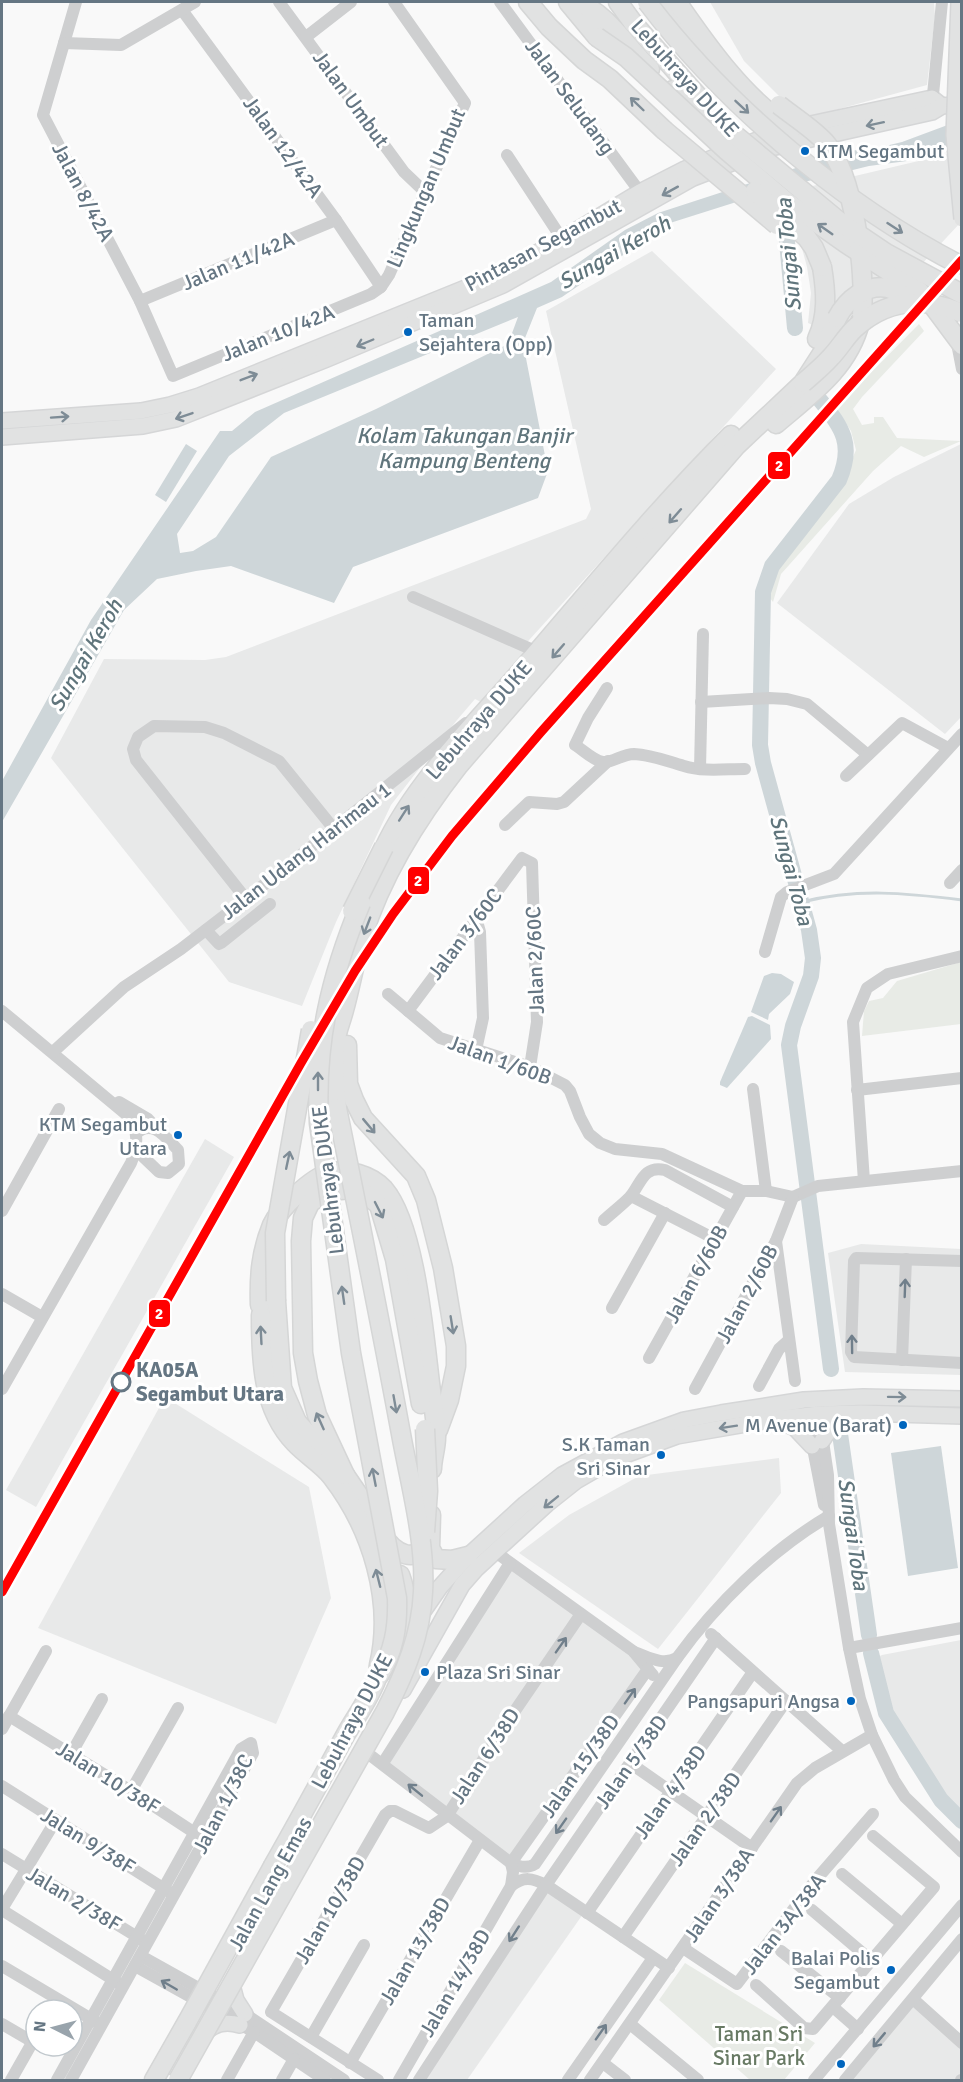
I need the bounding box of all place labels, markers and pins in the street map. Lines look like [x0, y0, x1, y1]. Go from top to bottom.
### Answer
place label: KTM Segambut [816, 139, 944, 164]
marker: KTM Segambut [799, 145, 811, 157]
place label: Taman Sejahtera (Opp) [419, 308, 553, 357]
marker: Taman Sejahtera (Opp) [402, 326, 414, 338]
place label: KTM Segambut Utara [39, 1112, 167, 1161]
marker: KTM Segambut Utara [172, 1129, 184, 1141]
place label: KA05A Segambut Utara [136, 1357, 284, 1407]
marker: KA05A Segambut Utara [111, 1372, 131, 1392]
place label: M Avenue (Barat) [745, 1413, 892, 1438]
marker: M Avenue (Barat) [897, 1419, 909, 1431]
place label: S.K Taman Sri Sinar [562, 1432, 651, 1481]
marker: S.K Taman Sri Sinar [655, 1449, 667, 1461]
place label: Plaza Sri Sinar [436, 1660, 561, 1685]
marker: Plaza Sri Sinar [419, 1666, 431, 1678]
place label: Pangsapuri Angsa [687, 1689, 840, 1714]
marker: Pangsapuri Angsa [845, 1695, 857, 1707]
place label: Balai Polis Segambut [791, 1946, 880, 1995]
marker: Balai Polis Segambut [885, 1964, 897, 1976]
unlabelled marker [835, 2058, 847, 2070]

